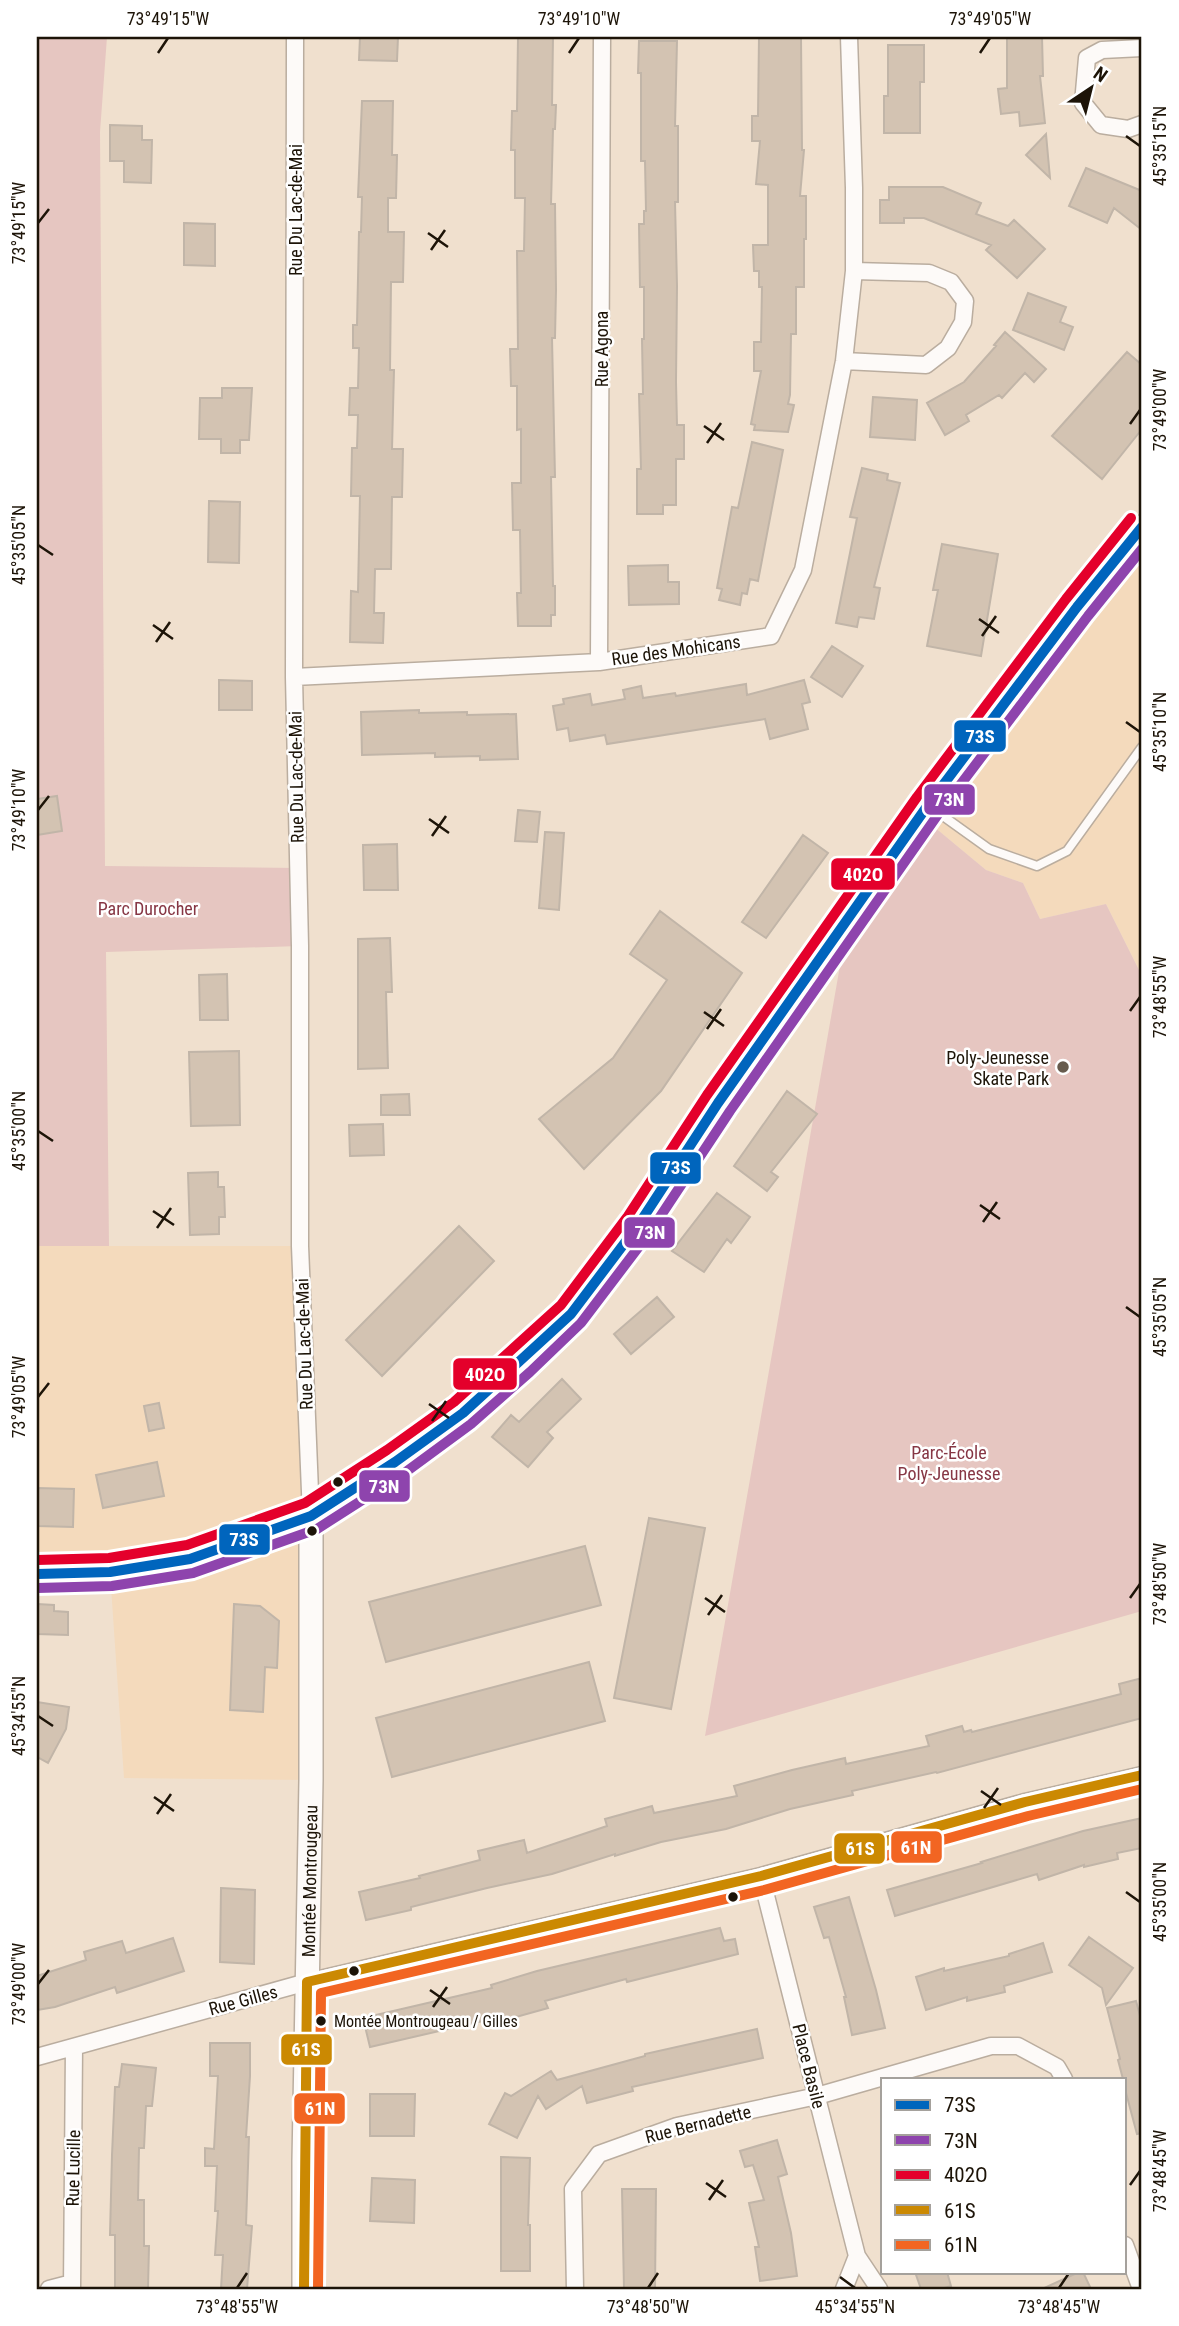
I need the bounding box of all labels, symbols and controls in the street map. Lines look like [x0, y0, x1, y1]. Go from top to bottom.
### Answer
text: 73°49'15"W [127, 8, 210, 29]
text: 73°49'10"W [538, 8, 621, 29]
text: 73°49'05"W [949, 8, 1032, 29]
north arrow [1056, 52, 1126, 122]
text: N [1089, 62, 1112, 87]
text: 45°35'15"N [1149, 106, 1170, 186]
street label: Rue Du Lac-de-Mai [285, 144, 306, 276]
text: 73°49'15"W [8, 181, 29, 264]
street label: Rue Agona [591, 311, 612, 387]
text: 73°49'00"W [1149, 368, 1170, 451]
text: 45°35'05"N [8, 505, 29, 585]
street label: Rue des Mohicans [610, 631, 742, 669]
text: 45°35'10"N [1149, 692, 1170, 772]
street label: Rue Du Lac-de-Mai [284, 711, 308, 843]
line badge: 73S [953, 719, 1007, 753]
text: 73S [965, 725, 995, 748]
text: 73°49'10"W [8, 768, 29, 851]
line badge: 73N [923, 783, 976, 816]
text: 73N [934, 788, 964, 811]
line badge: 402O [830, 857, 896, 891]
text: 402O [843, 863, 883, 886]
park label: Parc Durocher [98, 898, 199, 919]
text: 73°48'55"W [1149, 955, 1170, 1038]
place label: Poly-Jeunesse Skate Park [946, 1047, 1049, 1089]
marker: Poly-Jeunesse Skate Park [1055, 1059, 1071, 1075]
text: 45°35'00"N [8, 1091, 29, 1171]
line badge: 73S [649, 1151, 702, 1185]
text: 73S [661, 1156, 691, 1179]
line badge: 73N [623, 1216, 676, 1249]
text: 73N [635, 1221, 665, 1244]
text: 45°35'05"N [1149, 1277, 1170, 1357]
street label: Rue Du Lac-de-Mai [291, 1278, 317, 1410]
text: 73°49'05"W [8, 1355, 29, 1438]
line badge: 402O [452, 1357, 518, 1391]
text: 402O [465, 1363, 505, 1386]
park label: Parc-École Poly-Jeunesse [898, 1442, 1000, 1484]
line badge: 73N [358, 1469, 411, 1503]
unlabelled marker [331, 1475, 345, 1489]
text: 73N [369, 1475, 399, 1498]
line badge: 73S [218, 1523, 271, 1556]
unlabelled marker [305, 1524, 319, 1538]
text: 73S [229, 1528, 259, 1551]
text: 73°48'50"W [1149, 1542, 1170, 1625]
text: 45°34'55"N [8, 1676, 29, 1756]
street label: Montée Montrougeau [297, 1805, 321, 1957]
line badge: 61N [890, 1830, 943, 1864]
line badge: 61S [833, 1832, 886, 1865]
text: 61N [901, 1836, 931, 1859]
text: 61S [845, 1837, 875, 1860]
text: 45°35'00"N [1149, 1862, 1170, 1942]
unlabelled marker [726, 1890, 740, 1904]
text: 73°49'00"W [8, 1942, 29, 2025]
unlabelled marker [347, 1964, 361, 1978]
street label: Rue Gilles [206, 1981, 280, 2019]
place label: Montée Montrougeau / Gilles [334, 2012, 518, 2031]
marker: Montée Montrougeau / Gilles [314, 2014, 328, 2028]
street label: Place Basile [788, 2021, 830, 2111]
line badge: 61S [280, 2033, 333, 2066]
text: 61S [291, 2038, 321, 2061]
legend [881, 2078, 1126, 2274]
line badge: 61N [293, 2092, 346, 2125]
text: 73S [944, 2093, 976, 2117]
text: 61N [305, 2097, 335, 2120]
street label: Rue Bernadette [643, 2101, 753, 2147]
street label: Rue Lucille [62, 2129, 84, 2207]
text: 73N [944, 2129, 978, 2153]
text: 73°48'45"W [1149, 2129, 1170, 2212]
text: 402O [944, 2163, 988, 2187]
text: 61S [944, 2199, 976, 2223]
text: 61N [944, 2233, 978, 2257]
text: 73°48'55"W [196, 2296, 279, 2317]
text: 73°48'50"W [607, 2296, 690, 2317]
text: 45°34'55"N [815, 2296, 895, 2317]
text: 73°48'45"W [1018, 2296, 1101, 2317]

